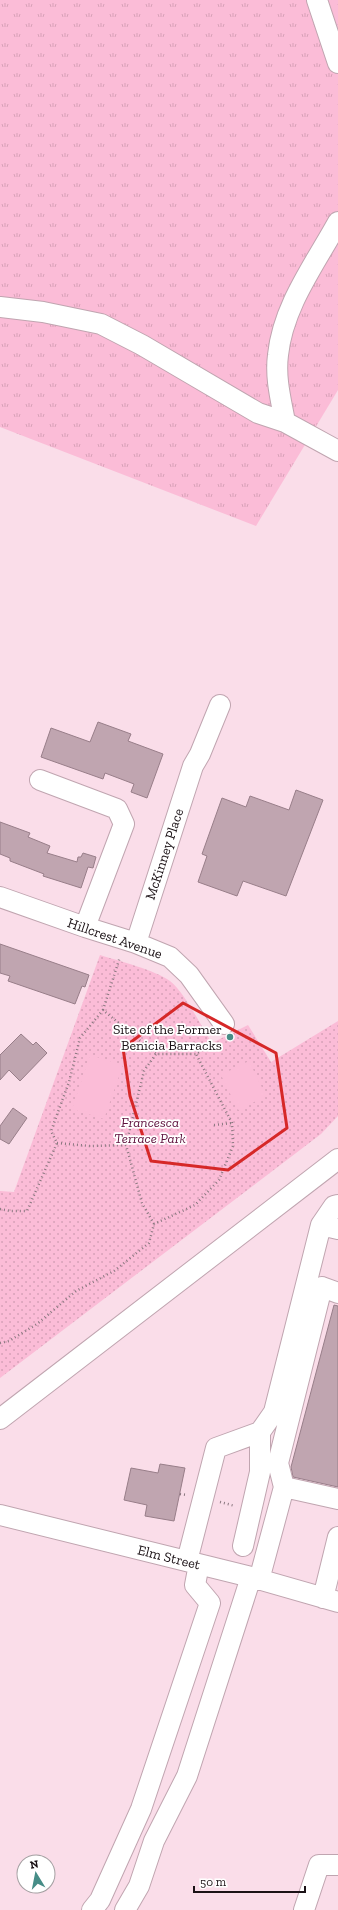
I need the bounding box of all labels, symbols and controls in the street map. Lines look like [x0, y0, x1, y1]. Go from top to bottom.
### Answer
street label: McKinney Place [142, 806, 187, 902]
street label: Hillcrest Avenue [65, 914, 165, 963]
place label: Site of the Former Benicia Barracks [113, 1021, 222, 1054]
marker: Site of the Former Benicia Barracks [225, 1032, 235, 1042]
park label: Francesca Terrace Park [114, 1114, 186, 1147]
street label: Elm Street [136, 1541, 203, 1574]
north arrow [16, 1854, 56, 1894]
text: N [29, 1857, 40, 1872]
scale bar [194, 1868, 305, 1894]
text: 50 m [200, 1875, 227, 1889]

